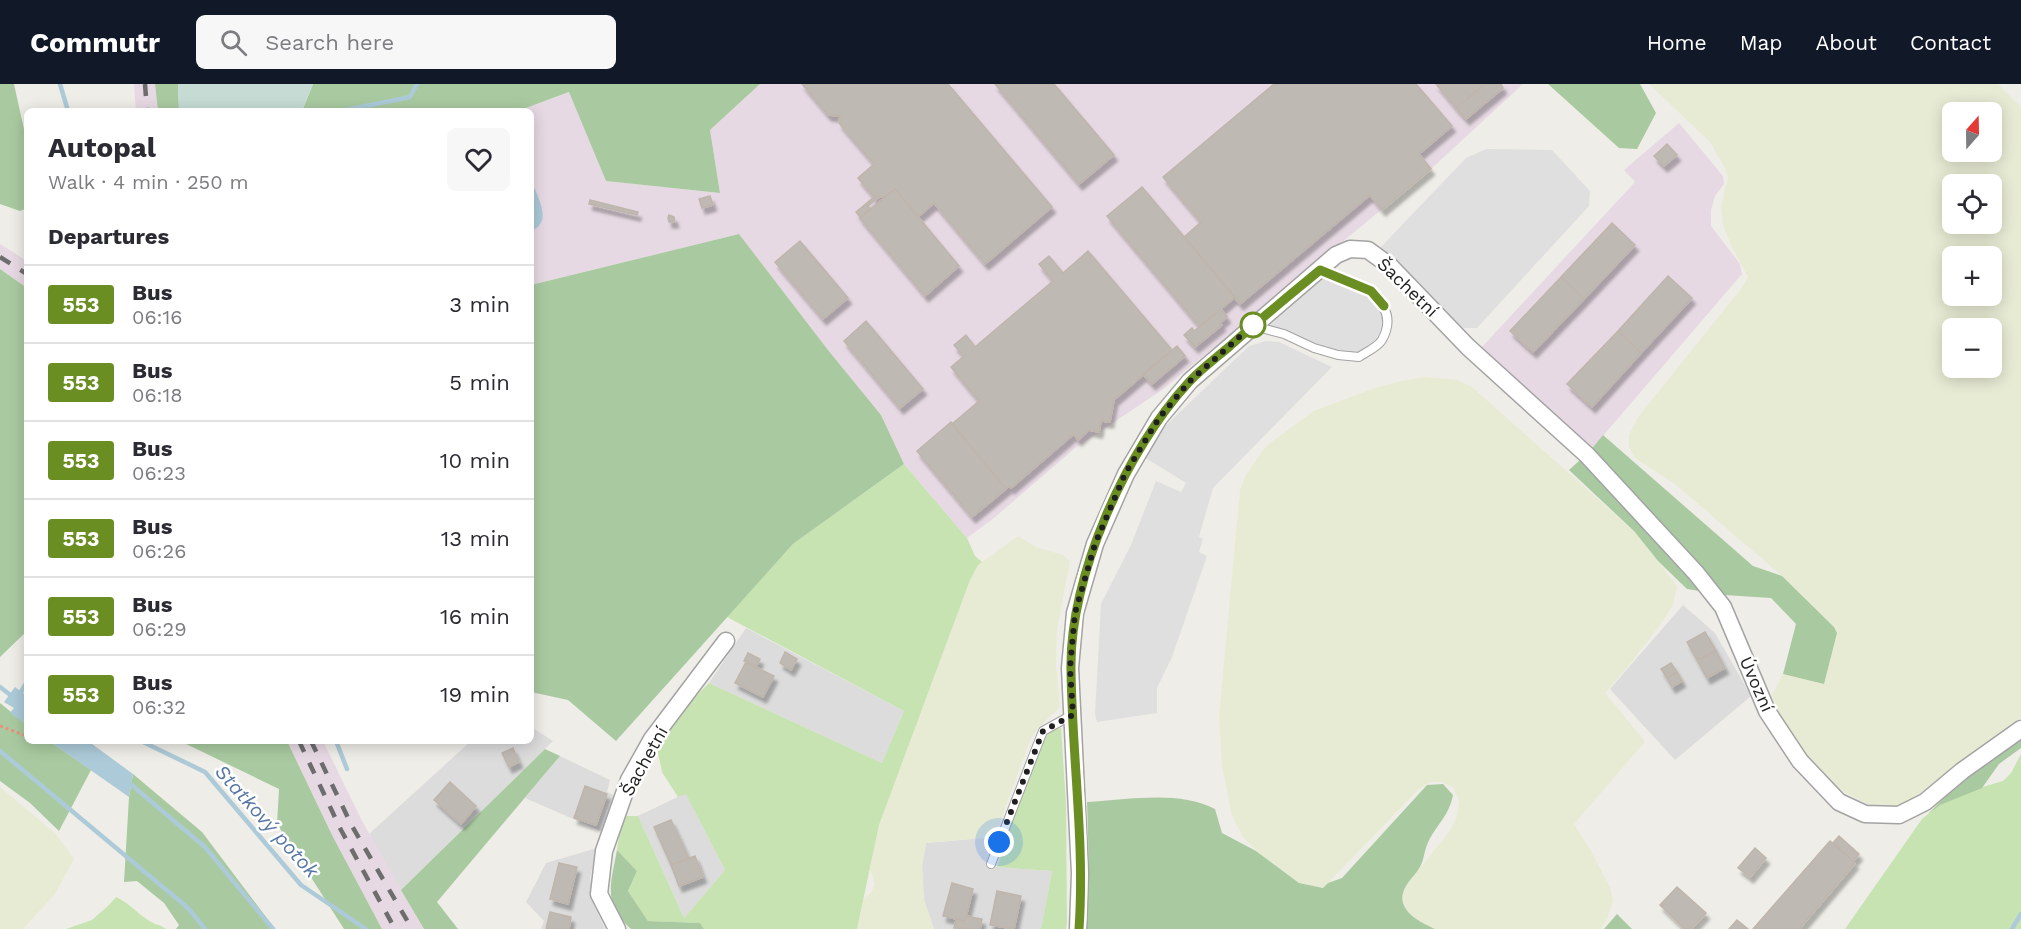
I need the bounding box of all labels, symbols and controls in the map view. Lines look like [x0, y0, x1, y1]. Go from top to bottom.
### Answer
search box [196, 15, 616, 69]
text: Commutr [30, 26, 160, 59]
icon: search [217, 26, 250, 59]
text: Search here [265, 30, 394, 55]
text: Home [1647, 30, 1707, 55]
text: Map [1740, 30, 1783, 55]
text: About [1816, 30, 1877, 55]
text: Contact [1910, 30, 1991, 55]
north arrow [1942, 102, 2002, 162]
map controls [1942, 102, 2002, 378]
button: heart [447, 128, 510, 191]
text: Autopal [48, 131, 156, 164]
text: Walk · 4 min · 250 m [48, 170, 249, 194]
button: locate [1942, 174, 2002, 234]
text: Departures [48, 224, 169, 249]
button: + [1942, 246, 2002, 306]
street label: Šachetní [1373, 253, 1443, 321]
text: Bus [132, 280, 172, 305]
text: 553 [63, 292, 99, 317]
text: 3 min [449, 292, 510, 317]
text: 06:16 [132, 305, 182, 329]
unlabelled marker [1240, 312, 1266, 338]
button: − [1942, 318, 2002, 378]
text: Bus [132, 358, 172, 383]
text: 553 [63, 370, 99, 395]
text: 5 min [449, 370, 510, 395]
text: 06:18 [132, 383, 183, 407]
text: Bus [132, 436, 172, 461]
text: 553 [63, 448, 99, 473]
text: 10 min [440, 448, 510, 473]
text: 06:23 [132, 461, 186, 485]
text: Bus [132, 514, 172, 539]
text: 553 [63, 526, 99, 551]
text: 13 min [441, 526, 510, 551]
text: 06:26 [132, 539, 186, 563]
text: Bus [132, 592, 172, 617]
text: 553 [63, 604, 99, 629]
text: 16 min [440, 604, 510, 629]
text: 06:29 [132, 617, 187, 641]
street label: Úvozní [1736, 653, 1779, 715]
text: Bus [132, 670, 172, 695]
text: 553 [63, 682, 99, 707]
text: 19 min [440, 682, 510, 707]
text: 06:32 [132, 695, 186, 719]
street label: Šachetní [616, 722, 672, 799]
water label: Statkový potok [210, 759, 325, 883]
your location [984, 827, 1014, 857]

